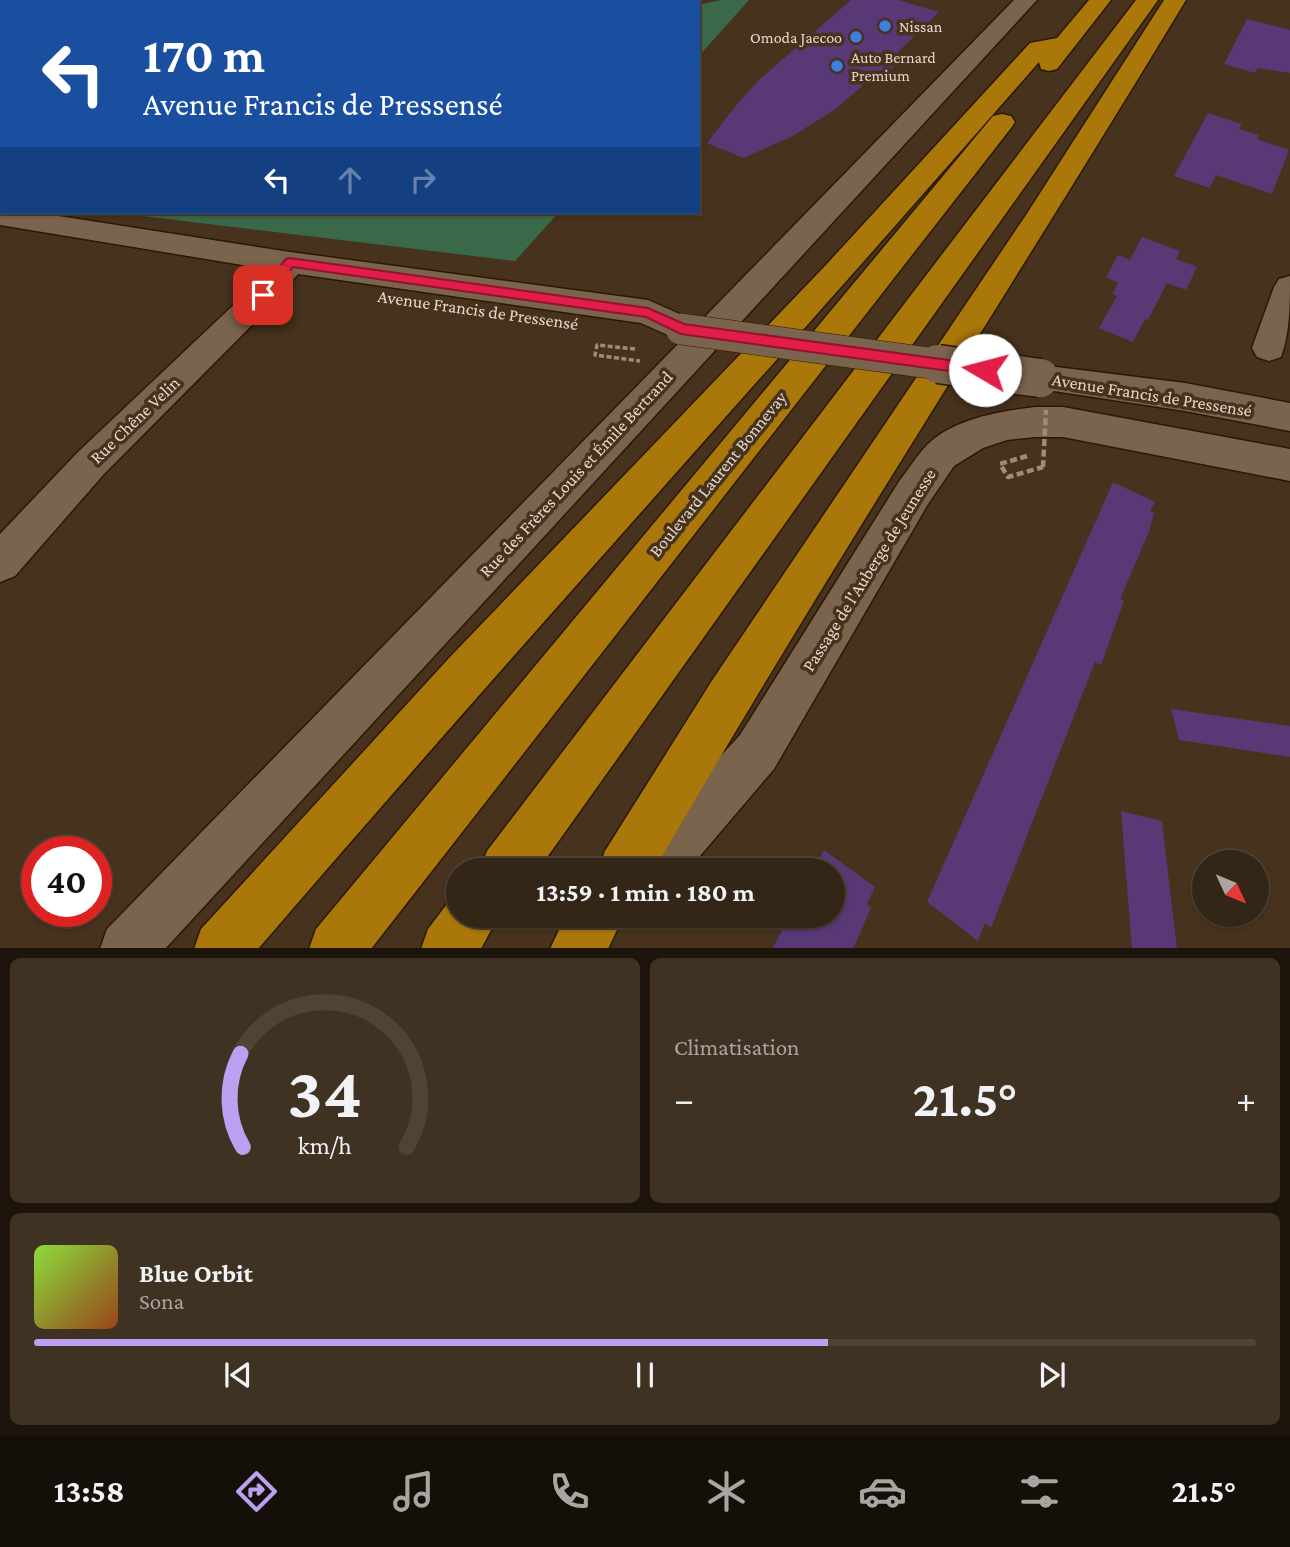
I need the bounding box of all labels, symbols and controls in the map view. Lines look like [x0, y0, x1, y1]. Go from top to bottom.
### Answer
marker: Nissan [877, 18, 893, 34]
place label: Nissan [899, 18, 943, 35]
icon: left [28, 28, 119, 119]
text: 170 m [143, 28, 265, 83]
place label: Omoda Jaecoo [750, 29, 842, 47]
marker: Omoda Jaecoo [848, 29, 864, 45]
place label: Auto Bernard Premium [851, 49, 936, 84]
marker: Auto Bernard Premium [829, 58, 845, 74]
text: Avenue Francis de Pressensé [143, 86, 503, 122]
icon: left [258, 161, 296, 199]
icon: ahead [331, 161, 369, 199]
icon: right [404, 161, 442, 199]
pin [233, 265, 293, 325]
icon: arrive [244, 276, 282, 314]
street label: Avenue Francis de Pressensé [376, 286, 580, 334]
position arrow [948, 333, 1022, 407]
street label: Rue des Frères Louis et Émile Bertrand [475, 367, 677, 581]
street label: Avenue Francis de Pressensé [1051, 369, 1254, 421]
street label: Rue Chêne Velin [86, 372, 184, 468]
street label: Boulevard Laurent Bonnevay [645, 387, 791, 561]
street label: Passage de l'Auberge de Jeunesse [798, 465, 940, 675]
speed limit sign: 40 [21, 836, 112, 927]
north arrow [1192, 850, 1269, 928]
map controls [1192, 850, 1269, 927]
text: 13:59 · 1 min · 180 m [536, 878, 755, 907]
text: Climatisation [674, 1034, 799, 1060]
text: 34 [288, 1052, 362, 1133]
text: 21.5° [913, 1069, 1018, 1127]
text: − [674, 1078, 694, 1120]
text: + [1236, 1078, 1256, 1120]
text: km/h [298, 1131, 352, 1158]
text: Blue Orbit [139, 1259, 253, 1288]
text: Sona [139, 1288, 184, 1314]
icon: previous [219, 1356, 257, 1394]
icon: pause [626, 1356, 664, 1394]
icon: next [1033, 1356, 1071, 1394]
icon: directions [232, 1467, 281, 1516]
icon: music [389, 1467, 438, 1516]
icon: phone [545, 1467, 594, 1516]
icon: climate [702, 1467, 751, 1516]
icon: car [858, 1467, 907, 1516]
icon: filters [1015, 1467, 1064, 1516]
text: 13:58 [54, 1473, 125, 1509]
text: 21.5° [1172, 1473, 1236, 1509]

